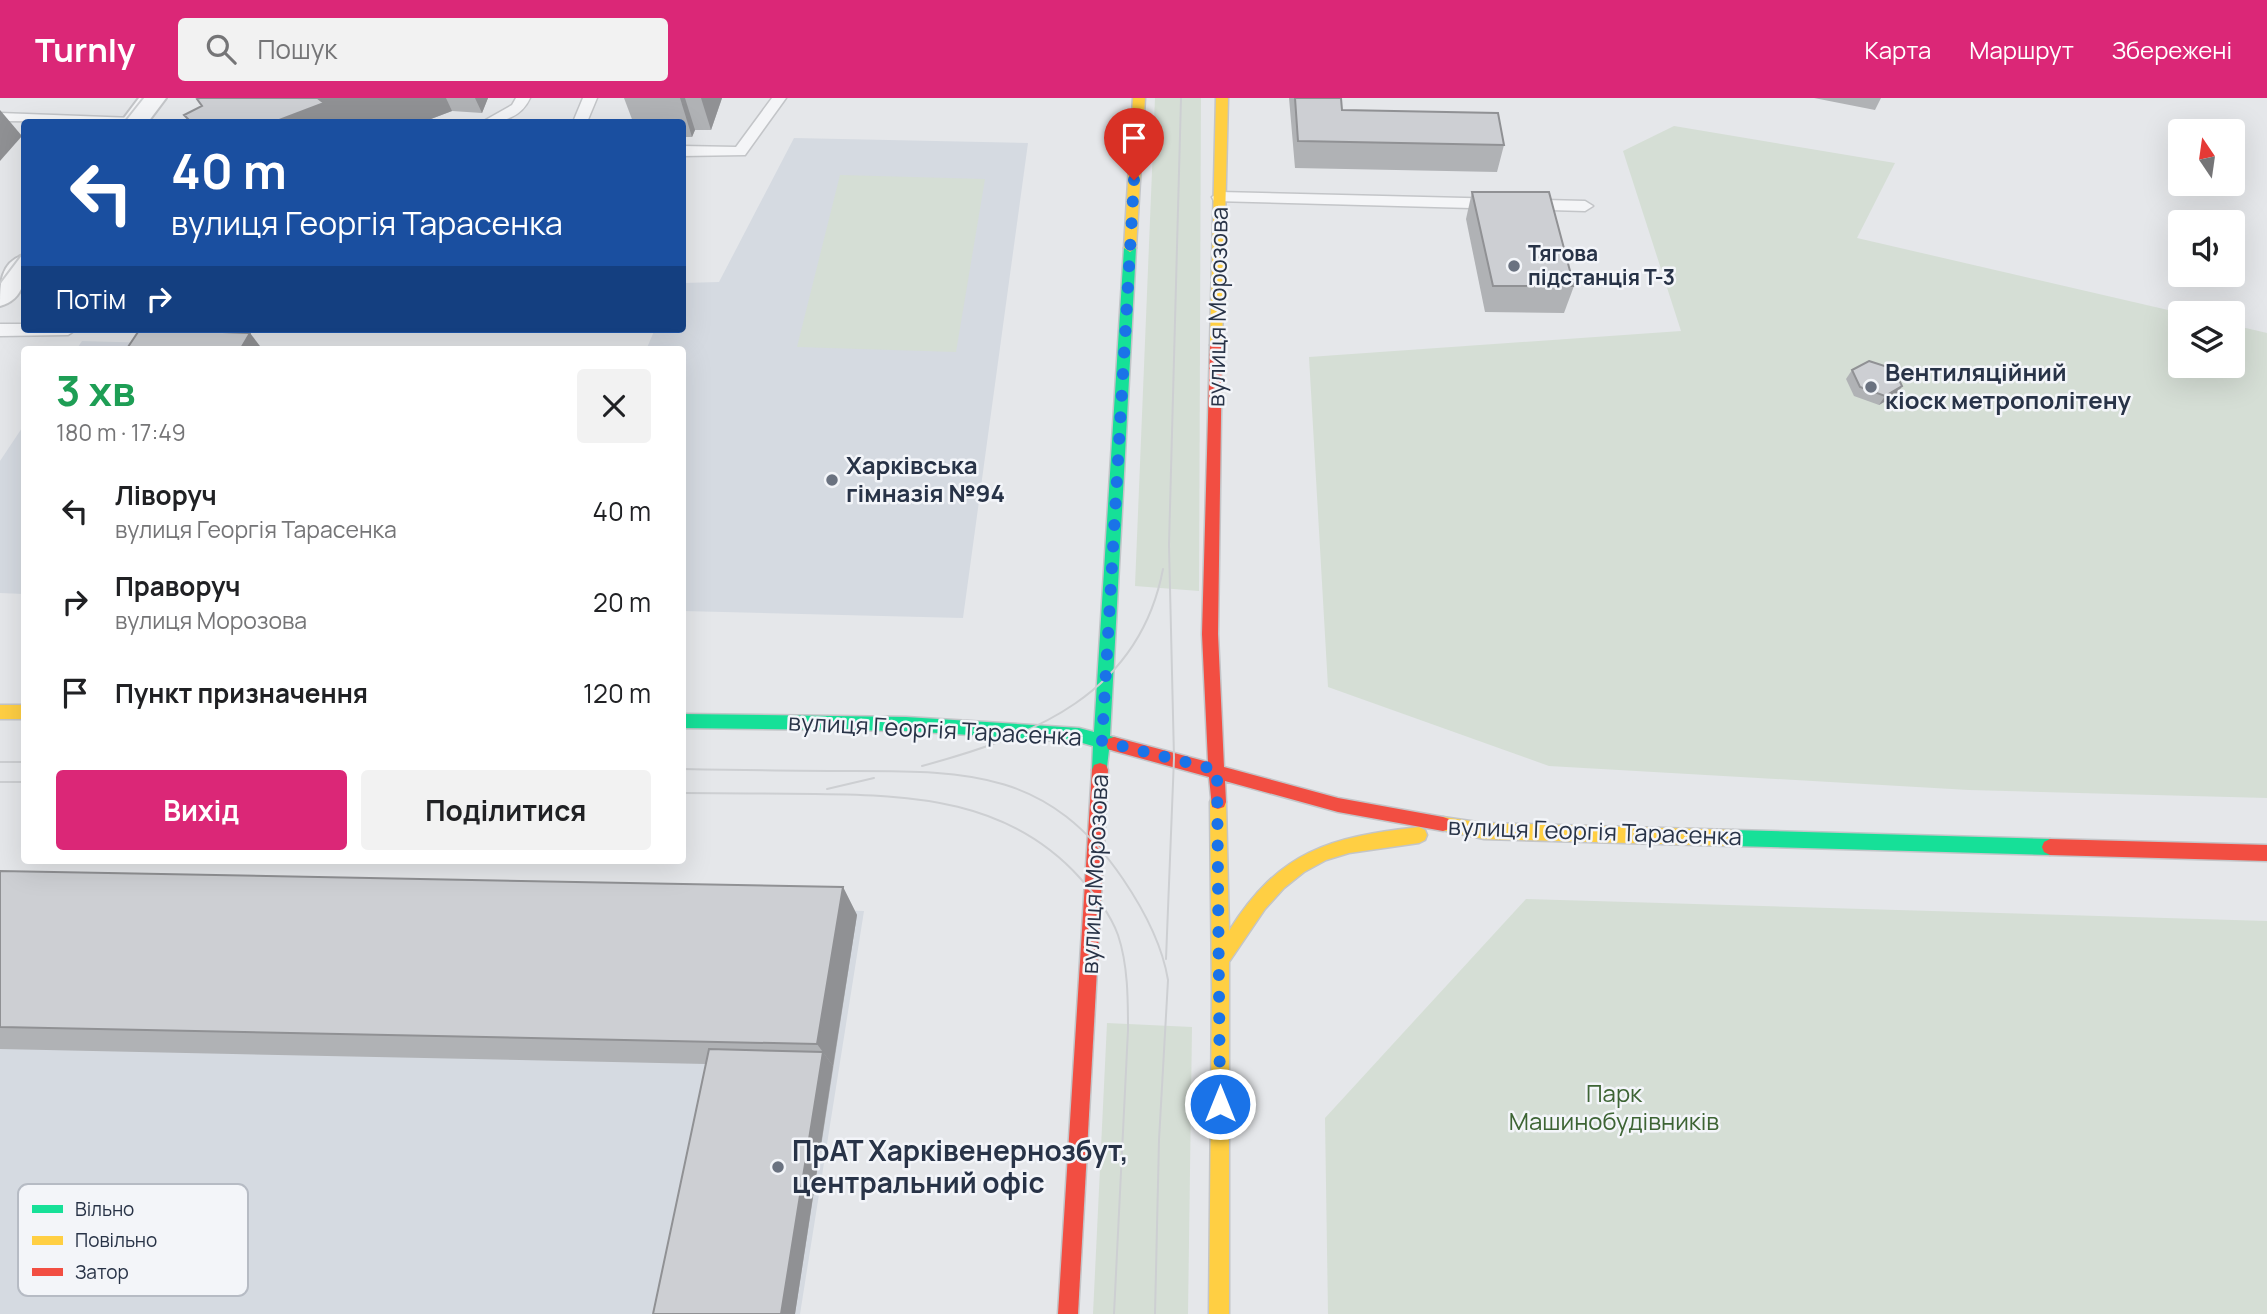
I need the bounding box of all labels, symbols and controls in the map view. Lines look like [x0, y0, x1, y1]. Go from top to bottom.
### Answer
search box [178, 18, 668, 81]
text: Turnly [35, 27, 136, 72]
icon: search [202, 30, 240, 68]
text: Пошук [258, 31, 337, 67]
text: Карта [1865, 33, 1931, 66]
text: Маршрут [1969, 33, 2074, 66]
text: Збережені [2112, 33, 2232, 66]
pin [1104, 108, 1164, 180]
icon: arrive [1115, 119, 1153, 157]
north arrow [2168, 119, 2245, 196]
map controls [2168, 119, 2245, 378]
text: 40 m [171, 137, 287, 204]
icon: left [56, 147, 147, 238]
text: вулиця Георгія Тарасенка [171, 201, 563, 245]
street label: вулиця Морозова [1198, 206, 1235, 407]
button: sound [2168, 210, 2245, 287]
place label: Тягова підстанція Т-3 [1528, 239, 1675, 291]
marker: Тягова підстанція Т-3 [1506, 258, 1522, 274]
icon: right [140, 280, 178, 318]
text: Потім [56, 281, 126, 317]
button: layers [2168, 301, 2245, 378]
place label: Вентиляційний кіоск метрополітену [1885, 355, 2132, 416]
text: 3 хв [56, 361, 136, 419]
button: close [577, 369, 651, 443]
marker: Вентиляційний кіоск метрополітену [1863, 379, 1879, 395]
text: 180 m · 17:49 [56, 416, 186, 448]
place label: Харківська гімназія №94 [846, 448, 1005, 509]
marker: Харківська гімназія №94 [824, 472, 840, 488]
text: Ліворуч [115, 477, 217, 513]
icon: left [56, 492, 94, 530]
text: 40 m [593, 493, 651, 529]
text: вулиця Георгія Тарасенка [115, 513, 397, 545]
text: Праворуч [115, 568, 240, 604]
icon: right [56, 583, 94, 621]
text: 20 m [593, 584, 651, 620]
text: вулиця Морозова [115, 604, 307, 636]
icon: arrive [56, 674, 94, 712]
text: Пункт призначення [115, 675, 368, 711]
text: 120 m [583, 675, 651, 711]
street label: вулиця Георгія Тарасенка [787, 704, 1083, 753]
button: Вихід [56, 770, 347, 850]
button: Поділитися [361, 770, 651, 850]
street label: вулиця Морозова [1072, 773, 1115, 975]
street label: вулиця Георгія Тарасенка [1448, 809, 1742, 852]
position arrow [1183, 1067, 1257, 1141]
park label: Парк Машинобудівників [1509, 1076, 1719, 1137]
place label: ПрАТ Харківенернозбут, центральний офіс [792, 1131, 1129, 1201]
marker: ПрАТ Харківенернозбут, центральний офіс [770, 1159, 786, 1175]
legend [18, 1184, 248, 1296]
text: Вільно [75, 1196, 134, 1222]
text: Повільно [75, 1227, 157, 1253]
text: Затор [75, 1259, 129, 1285]

